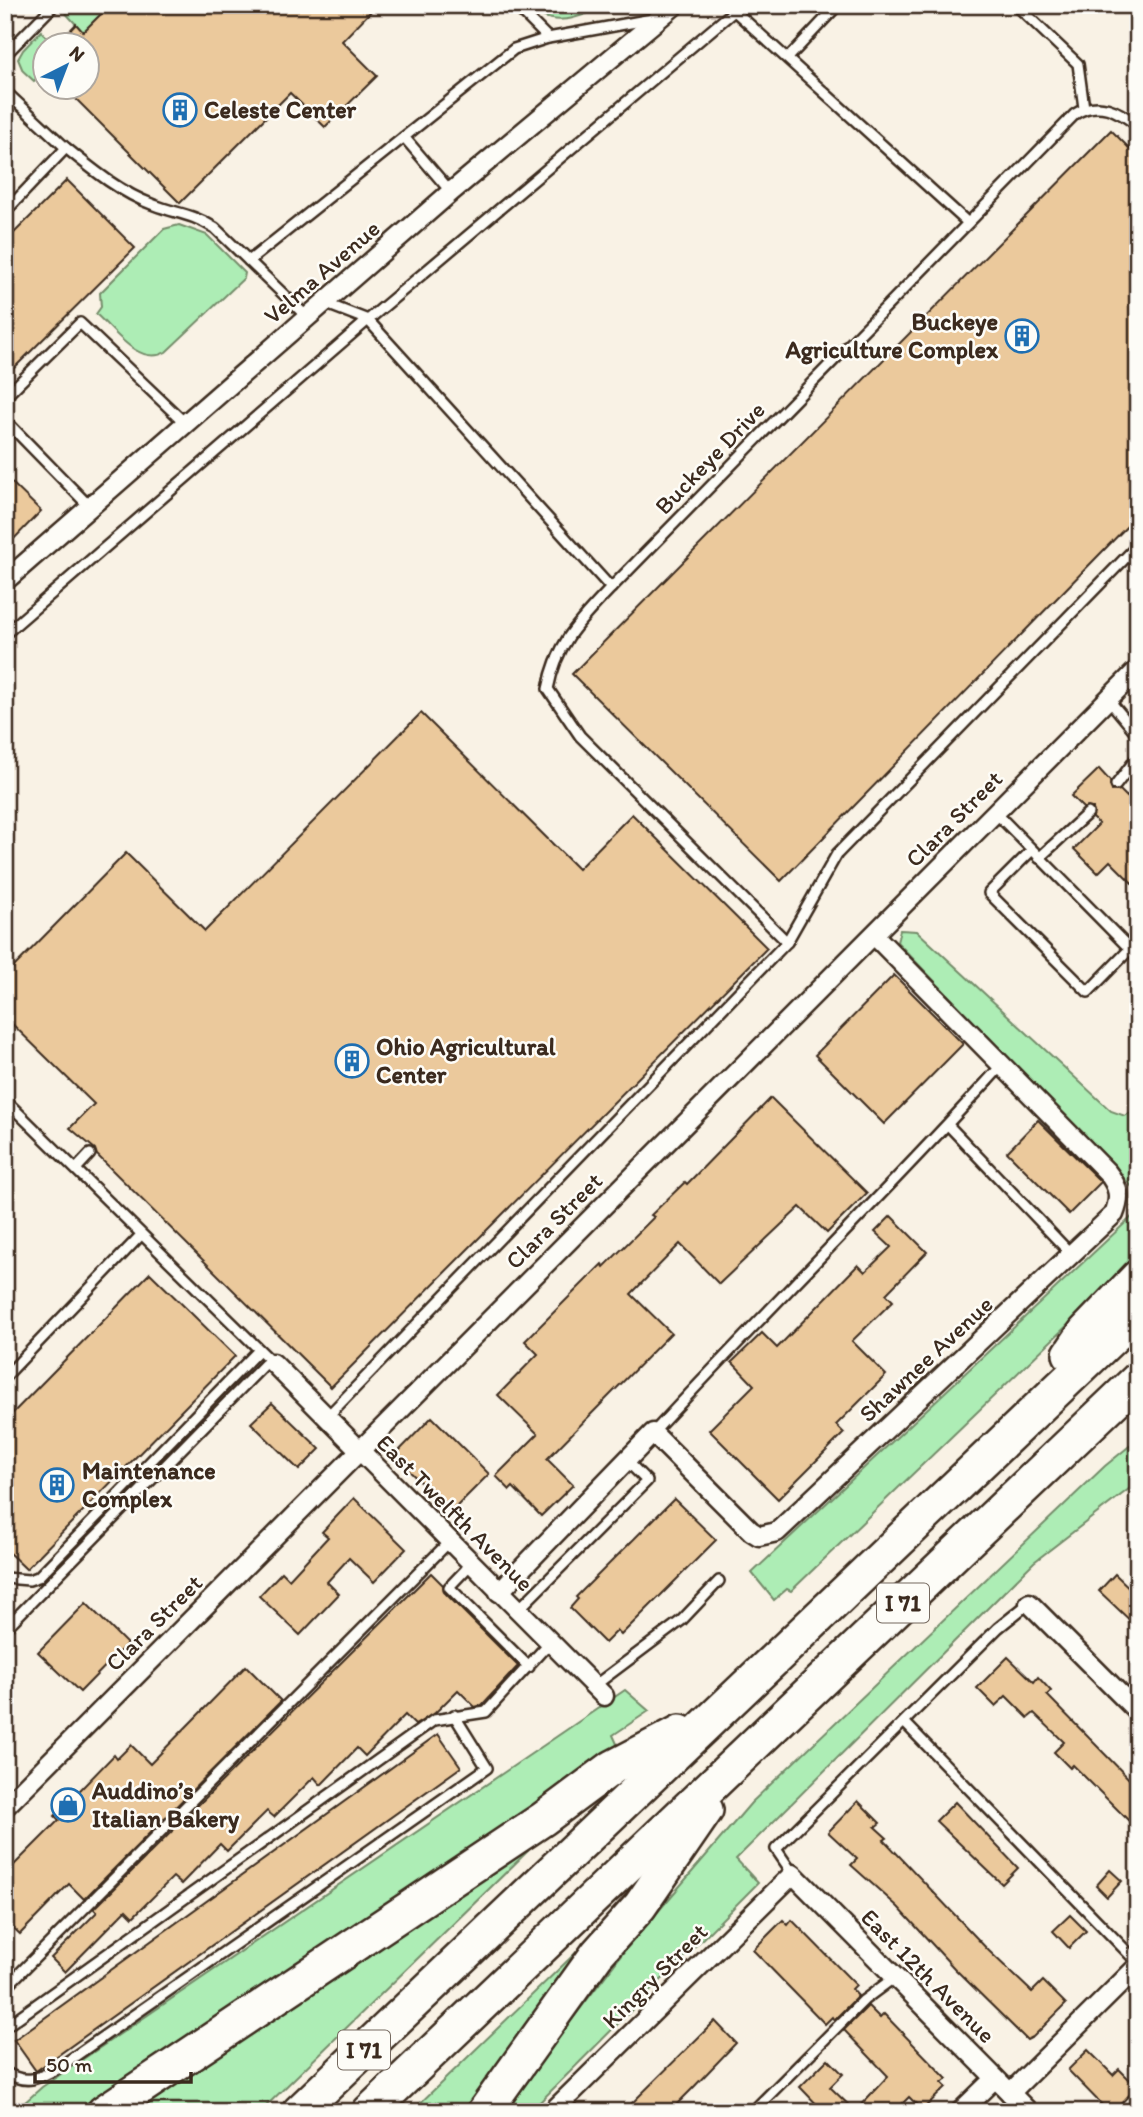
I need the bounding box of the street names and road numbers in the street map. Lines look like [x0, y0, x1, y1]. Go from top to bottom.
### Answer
street label: Velma Avenue [258, 213, 386, 330]
street label: Buckeye Drive [648, 395, 771, 520]
street label: Clara Street [899, 764, 1008, 873]
street label: Clara Street [499, 1166, 608, 1275]
street label: Shawnee Avenue [853, 1289, 999, 1428]
street label: East Twelfth Avenue [371, 1428, 540, 1597]
street label: Clara Street [99, 1568, 208, 1677]
road number: I 71 [877, 1584, 929, 1622]
street label: East 12th Avenue [855, 1902, 1002, 2049]
street label: Kingry Street [596, 1917, 713, 2034]
road number: I 71 [338, 2030, 390, 2070]

